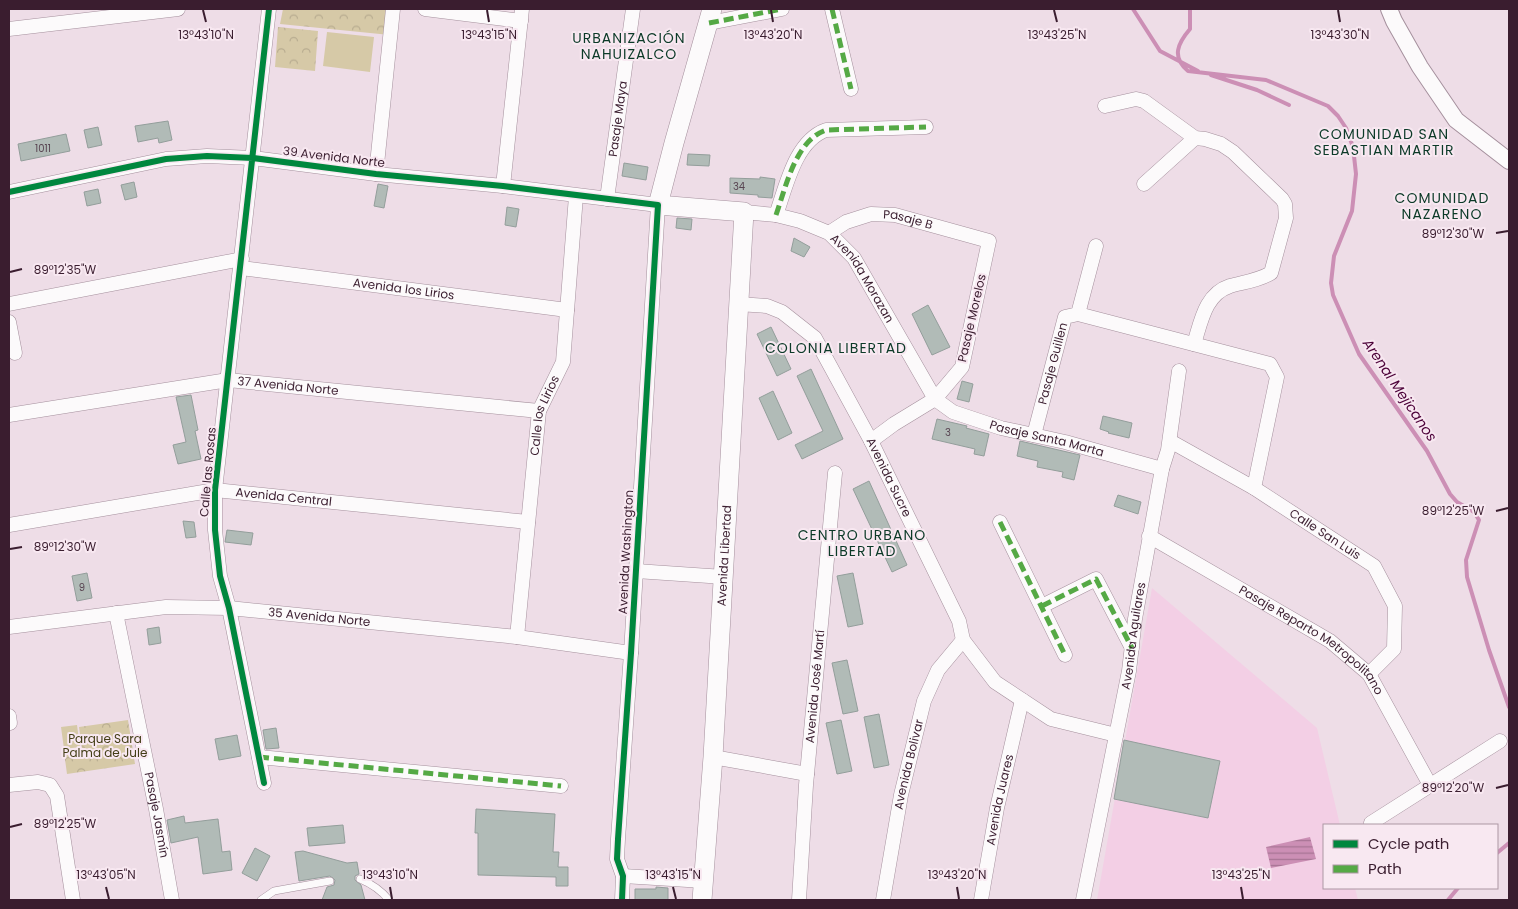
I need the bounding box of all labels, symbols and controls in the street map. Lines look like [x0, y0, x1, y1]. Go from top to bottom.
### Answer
text: 13°43'10"N [178, 26, 234, 43]
text: 13°43'15"N [461, 26, 517, 43]
text: 13°43'20"N [744, 26, 802, 43]
text: 13°43'25"N [1028, 26, 1086, 43]
text: 13°43'30"N [1311, 26, 1369, 43]
district label: URBANIZACIÓN NAHUIZALCO [572, 28, 686, 64]
street label: Pasaje Maya [604, 80, 631, 158]
district label: COMUNIDAD SAN SEBASTIAN MARTIR [1313, 124, 1455, 160]
house number: 1011 [35, 141, 51, 156]
street label: 39 Avenida Norte [282, 142, 386, 171]
house number: 34 [733, 179, 745, 194]
district label: COMUNIDAD NAZARENO [1395, 188, 1489, 224]
street label: Pasaje B [883, 206, 935, 233]
text: 89°12'30"W [1422, 225, 1485, 242]
street label: Avenida Morazan [827, 230, 898, 326]
text: 89°12'35"W [34, 261, 97, 278]
street label: Pasaje Morelos [953, 272, 990, 364]
street label: Avenida los Lirios [352, 274, 455, 303]
street label: Pasaje Guillen [1033, 320, 1071, 406]
water label: Arenal Mejicanos [1358, 334, 1442, 445]
district label: COLONIA LIBERTAD [765, 338, 907, 358]
street label: 37 Avenida Norte [237, 372, 339, 399]
street label: Calle los Lirios [526, 372, 563, 456]
street label: Pasaje Santa Marta [987, 416, 1106, 460]
house number: 3 [945, 425, 951, 440]
street label: Calle las Rosas [195, 426, 220, 518]
street label: Avenida Sucre [863, 435, 916, 520]
street label: Avenida Central [235, 483, 333, 510]
street label: Avenida Washington [614, 489, 637, 615]
text: 89°12'25"W [1422, 502, 1484, 519]
street label: Calle San Luis [1286, 504, 1364, 563]
street label: Avenida Libertad [713, 505, 735, 607]
district label: CENTRO URBANO LIBERTAD [798, 525, 926, 561]
text: 89°12'30"W [34, 538, 97, 555]
house number: 9 [79, 580, 85, 595]
street label: Avenida Aguilares [1116, 581, 1149, 691]
street label: Pasaje Reparto Metropolitano [1236, 581, 1388, 698]
street label: 35 Avenida Norte [267, 603, 371, 630]
street label: Avenida José Martí [801, 629, 828, 744]
street label: Avenida Bolivar [890, 717, 927, 811]
park label: Parque Sara Palma de Jule [63, 730, 147, 761]
street label: Avenida Juares [982, 752, 1017, 847]
street label: Pasaje Jasmín [141, 770, 173, 859]
text: 89°12'20"W [1422, 779, 1484, 796]
text: 89°12'25"W [34, 815, 96, 832]
legend [1323, 824, 1498, 889]
text: Cycle path [1368, 833, 1449, 854]
text: Path [1368, 858, 1402, 879]
text: 13°43'05"N [76, 866, 136, 883]
text: 13°43'10"N [362, 866, 418, 883]
text: 13°43'15"N [645, 866, 701, 883]
text: 13°43'20"N [928, 866, 986, 883]
text: 13°43'25"N [1212, 866, 1270, 883]

